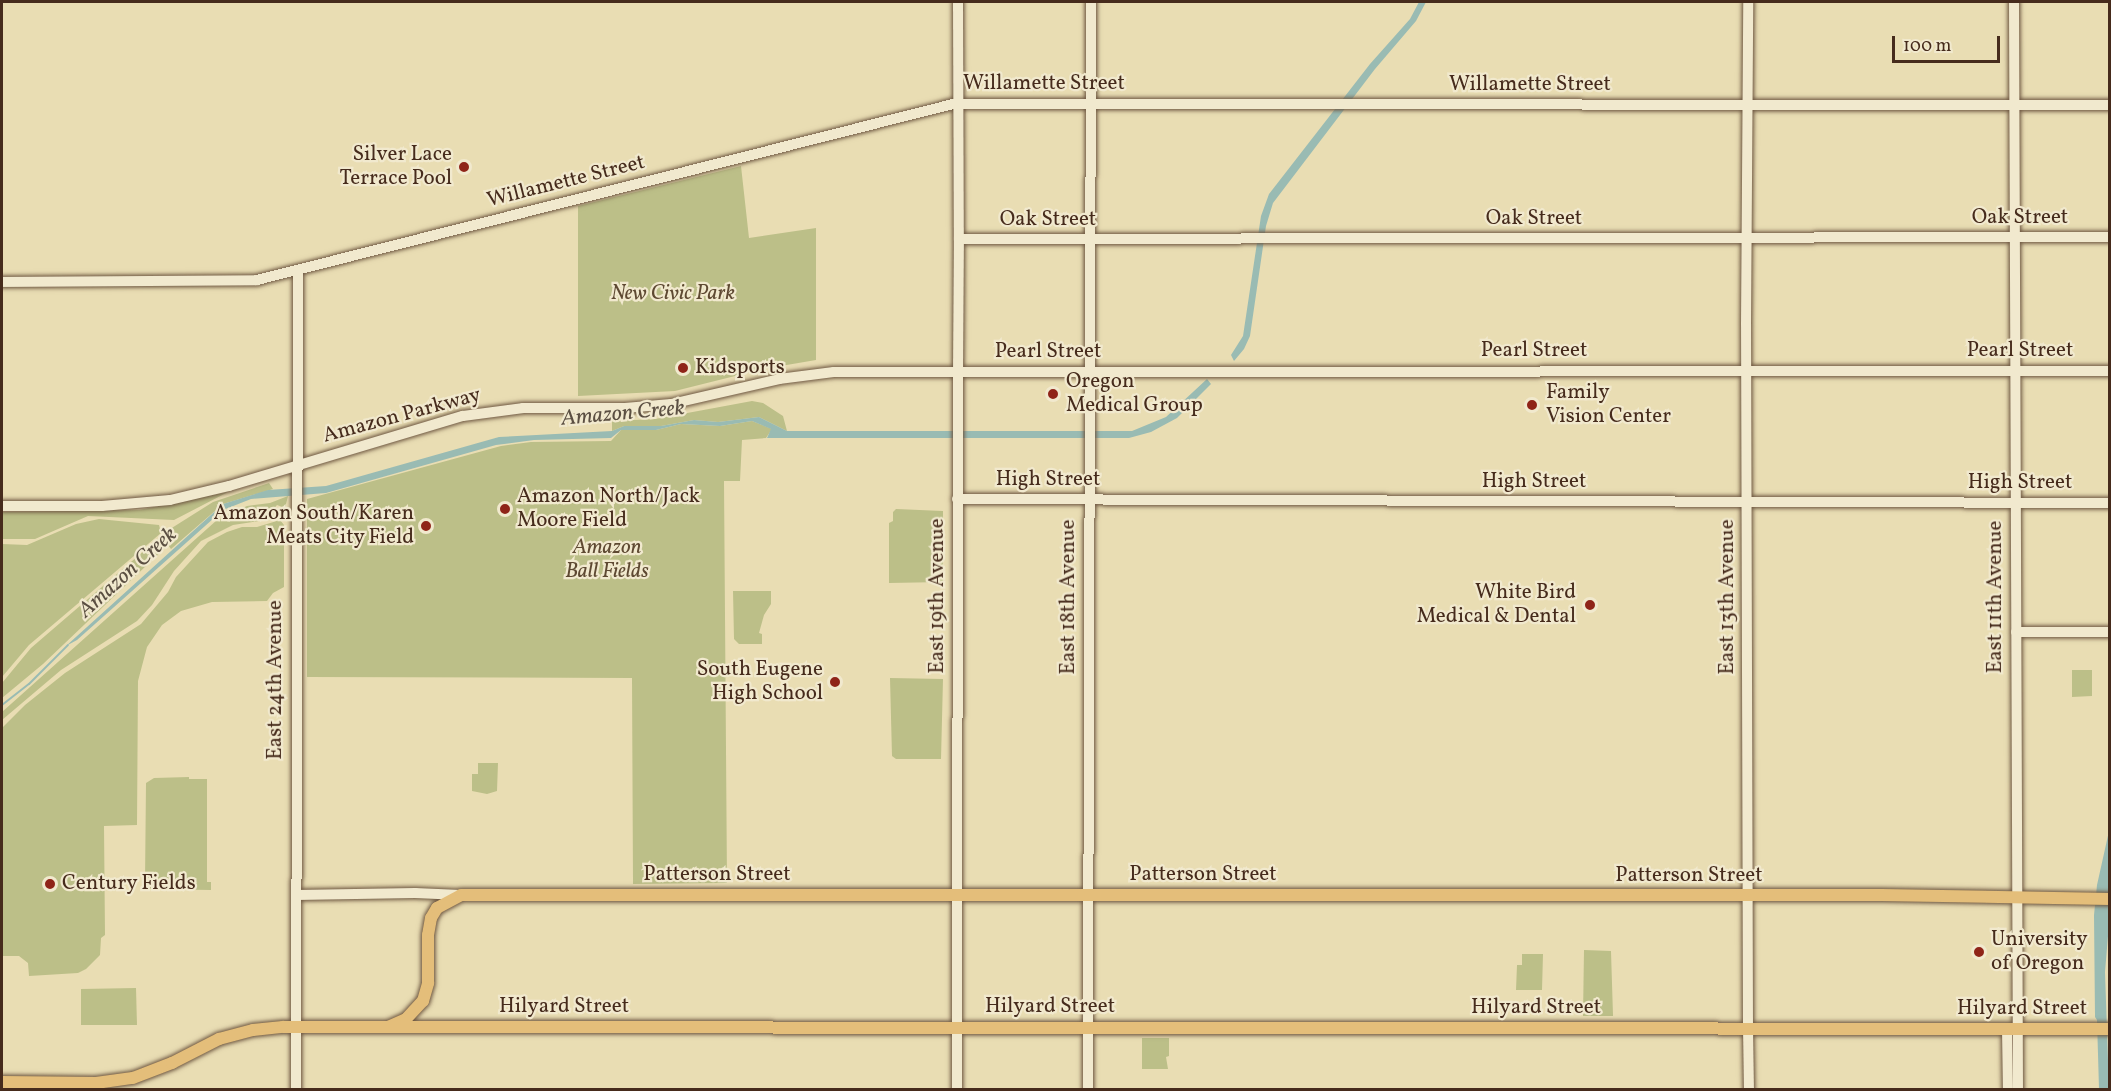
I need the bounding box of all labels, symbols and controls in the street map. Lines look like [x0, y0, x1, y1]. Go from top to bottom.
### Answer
scale bar [1895, 24, 2003, 62]
text: 100 m [1903, 34, 1952, 59]
street label: Willamette Street [963, 71, 1125, 97]
street label: Willamette Street [1449, 72, 1611, 98]
place label: Silver Lace Terrace Pool [339, 142, 452, 192]
street label: Willamette Street [484, 150, 648, 214]
marker: Silver Lace Terrace Pool [457, 160, 471, 174]
street label: Oak Street [1972, 205, 2068, 231]
street label: Oak Street [1486, 206, 1582, 232]
street label: Oak Street [1000, 207, 1096, 233]
park label: New Civic Park [611, 281, 735, 307]
street label: Pearl Street [1481, 338, 1587, 364]
street label: Pearl Street [1967, 338, 2073, 364]
street label: Pearl Street [995, 339, 1101, 365]
place label: Kidsports [695, 355, 785, 381]
marker: Kidsports [676, 361, 690, 375]
place label: Oregon Medical Group [1066, 369, 1203, 419]
place label: Family Vision Center [1546, 380, 1671, 430]
street label: Amazon Parkway [320, 383, 484, 449]
marker: Oregon Medical Group [1044, 385, 1062, 403]
water label: Amazon Creek [560, 395, 686, 433]
marker: Family Vision Center [1523, 396, 1541, 414]
street label: High Street [996, 467, 1100, 493]
street label: High Street [1482, 469, 1586, 495]
street label: High Street [1968, 470, 2072, 496]
place label: Amazon North/Jack Moore Field [517, 484, 700, 534]
place label: Amazon South/Karen Meats City Field [214, 501, 414, 551]
marker: Amazon North/Jack Moore Field [498, 502, 512, 516]
street label: East 19th Avenue [925, 518, 951, 674]
marker: Amazon South/Karen Meats City Field [419, 519, 433, 533]
street label: East 18th Avenue [1056, 519, 1082, 675]
street label: East 13th Avenue [1715, 519, 1741, 675]
street label: East 11th Avenue [1983, 521, 2009, 673]
water label: Amazon Creek [73, 522, 183, 624]
park label: Amazon Ball Fields [565, 535, 649, 585]
place label: White Bird Medical & Dental [1417, 580, 1576, 630]
marker: White Bird Medical & Dental [1581, 596, 1599, 614]
street label: East 24th Avenue [263, 600, 289, 760]
place label: South Eugene High School [697, 657, 823, 707]
marker: South Eugene High School [828, 675, 842, 689]
street label: Patterson Street [643, 862, 791, 888]
street label: Patterson Street [1129, 862, 1277, 888]
street label: Patterson Street [1615, 863, 1763, 889]
place label: Century Fields [62, 871, 196, 897]
marker: Century Fields [43, 877, 57, 891]
place label: University of Oregon [1991, 927, 2088, 977]
marker: University of Oregon [1972, 945, 1986, 959]
street label: Hilyard Street [499, 994, 629, 1020]
street label: Hilyard Street [985, 994, 1115, 1020]
street label: Hilyard Street [1471, 995, 1601, 1021]
street label: Hilyard Street [1957, 996, 2087, 1022]

